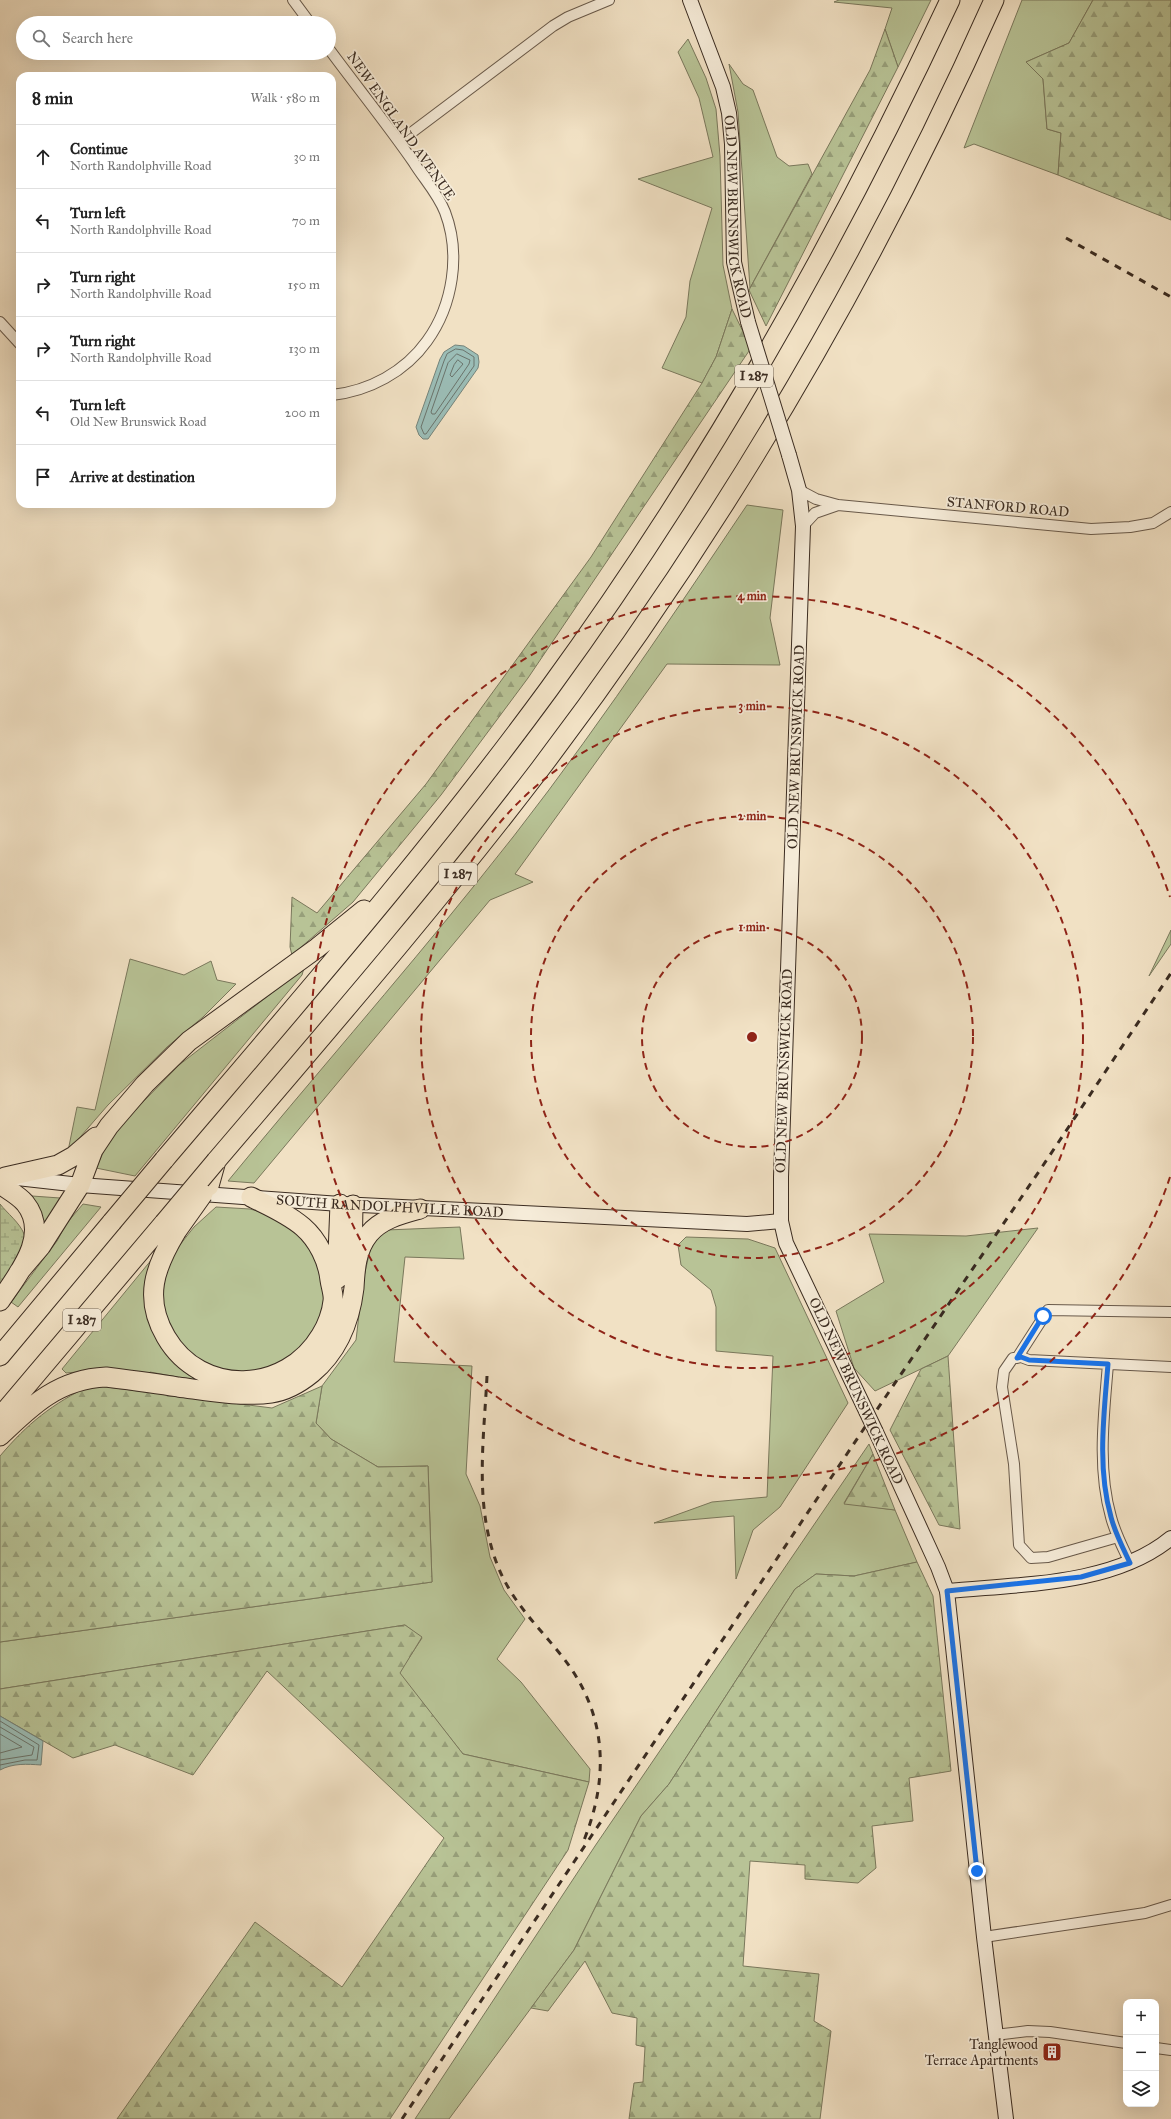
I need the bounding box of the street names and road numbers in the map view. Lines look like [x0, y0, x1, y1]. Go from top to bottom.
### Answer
street label: NEW ENGLAND AVENUE [343, 49, 459, 203]
street label: OLD NEW BRUNSWICK ROAD [721, 114, 755, 320]
road number: I 287 [735, 365, 773, 387]
street label: STANFORD ROAD [946, 493, 1070, 521]
street label: OLD NEW BRUNSWICK ROAD [784, 644, 808, 850]
road number: I 287 [439, 863, 477, 885]
street label: OLD NEW BRUNSWICK ROAD [772, 968, 796, 1174]
street label: SOUTH RANDOLPHVILLE ROAD [276, 1191, 504, 1221]
street label: OLD NEW BRUNSWICK ROAD [805, 1295, 907, 1487]
road number: I 287 [63, 1309, 101, 1331]

